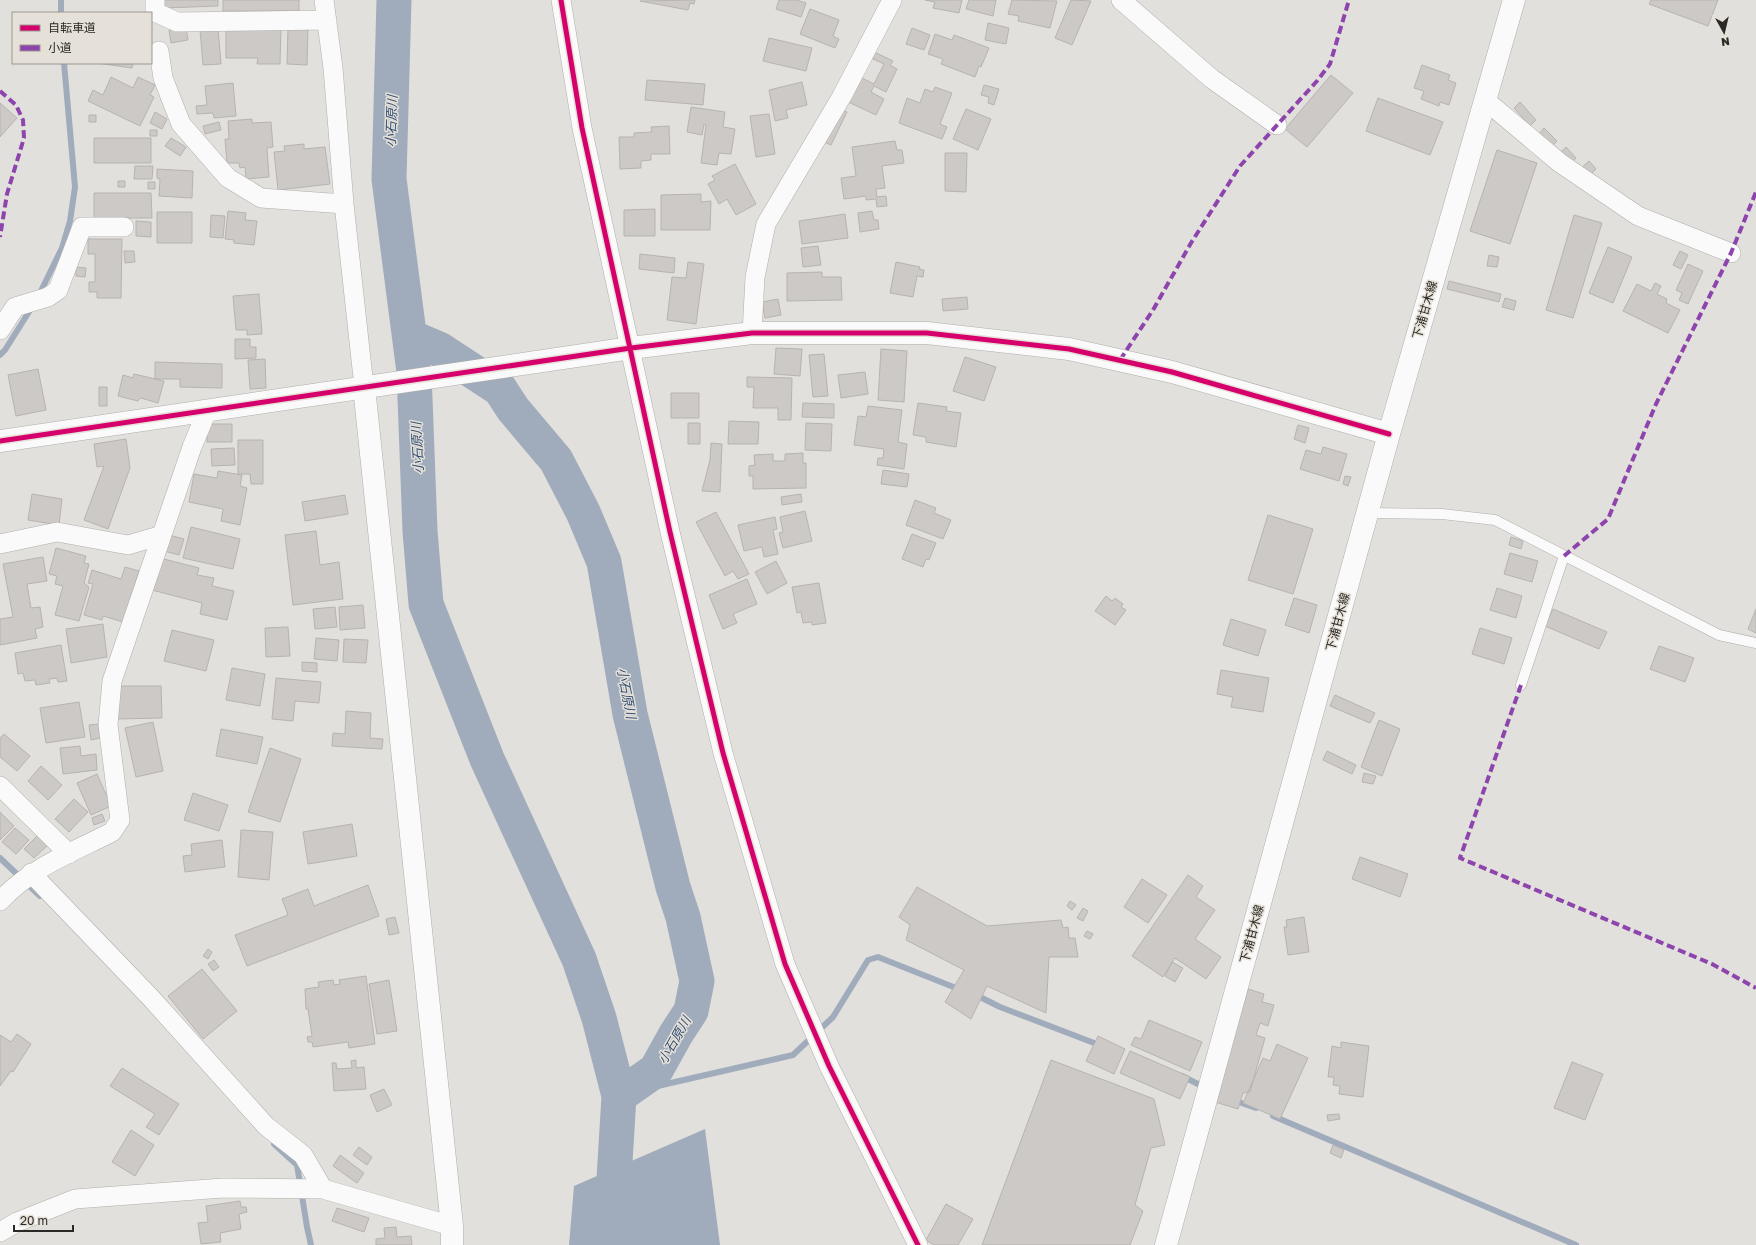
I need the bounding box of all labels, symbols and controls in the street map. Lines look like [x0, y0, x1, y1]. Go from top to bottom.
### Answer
legend [12, 12, 152, 64]
north arrow [1704, 12, 1744, 52]
text: 自転車道 [48, 20, 96, 35]
text: N [1720, 35, 1731, 49]
text: 小道 [48, 40, 72, 55]
water label: 小石原川 [382, 93, 400, 147]
street label: 下浦甘木線 [1409, 279, 1440, 341]
water label: 小石原川 [408, 420, 426, 474]
street label: 下浦甘木線 [1323, 591, 1353, 653]
water label: 小石原川 [614, 666, 640, 722]
street label: 下浦甘木線 [1237, 903, 1267, 965]
water label: 小石原川 [654, 1012, 695, 1067]
scale bar [14, 1207, 73, 1233]
text: 20 m [20, 1213, 48, 1228]

